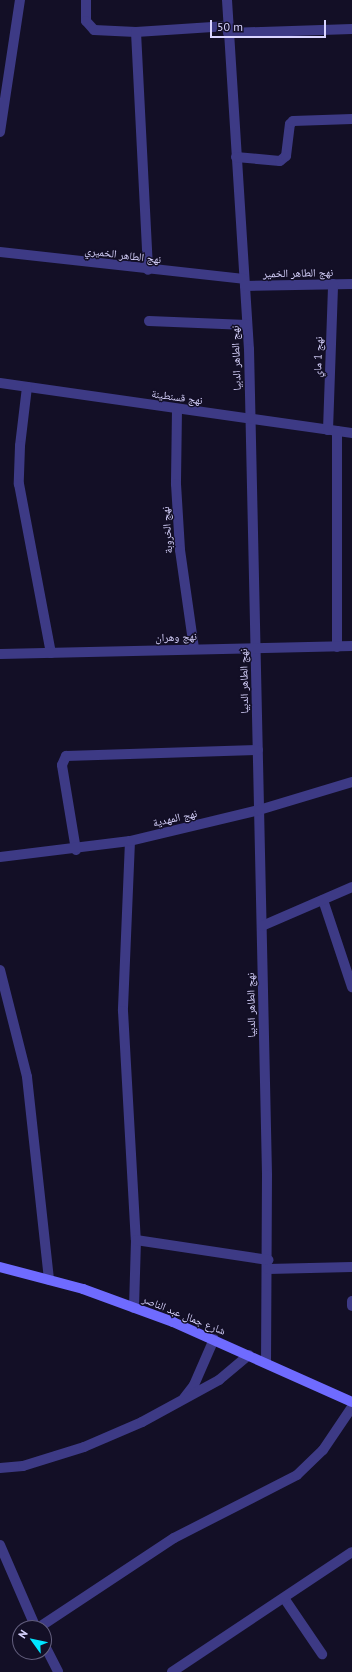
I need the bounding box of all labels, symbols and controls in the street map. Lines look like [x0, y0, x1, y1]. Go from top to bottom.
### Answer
scale bar [212, 12, 328, 38]
text: 50 m [217, 19, 243, 34]
street label: نهج الطاهر الخميري [84, 244, 162, 266]
street label: نهج الطاهر الخمير [263, 266, 333, 280]
street label: نهج الطاهر الدبيا [228, 325, 244, 391]
street label: نهج 1 ماي [311, 336, 325, 378]
street label: نهج قسنطينة [150, 387, 204, 407]
street label: نهج الخروبة [159, 506, 175, 554]
street label: نهج وهران [155, 630, 197, 644]
street label: نهج الطاهر الدبيا [237, 648, 251, 714]
street label: نهج المهدية [152, 806, 198, 830]
street label: نهج الطاهر الدبيا [244, 972, 258, 1038]
street label: شارع جمال عبد الناصر [140, 1292, 228, 1338]
north arrow [12, 1620, 52, 1660]
text: N [15, 1627, 31, 1641]

